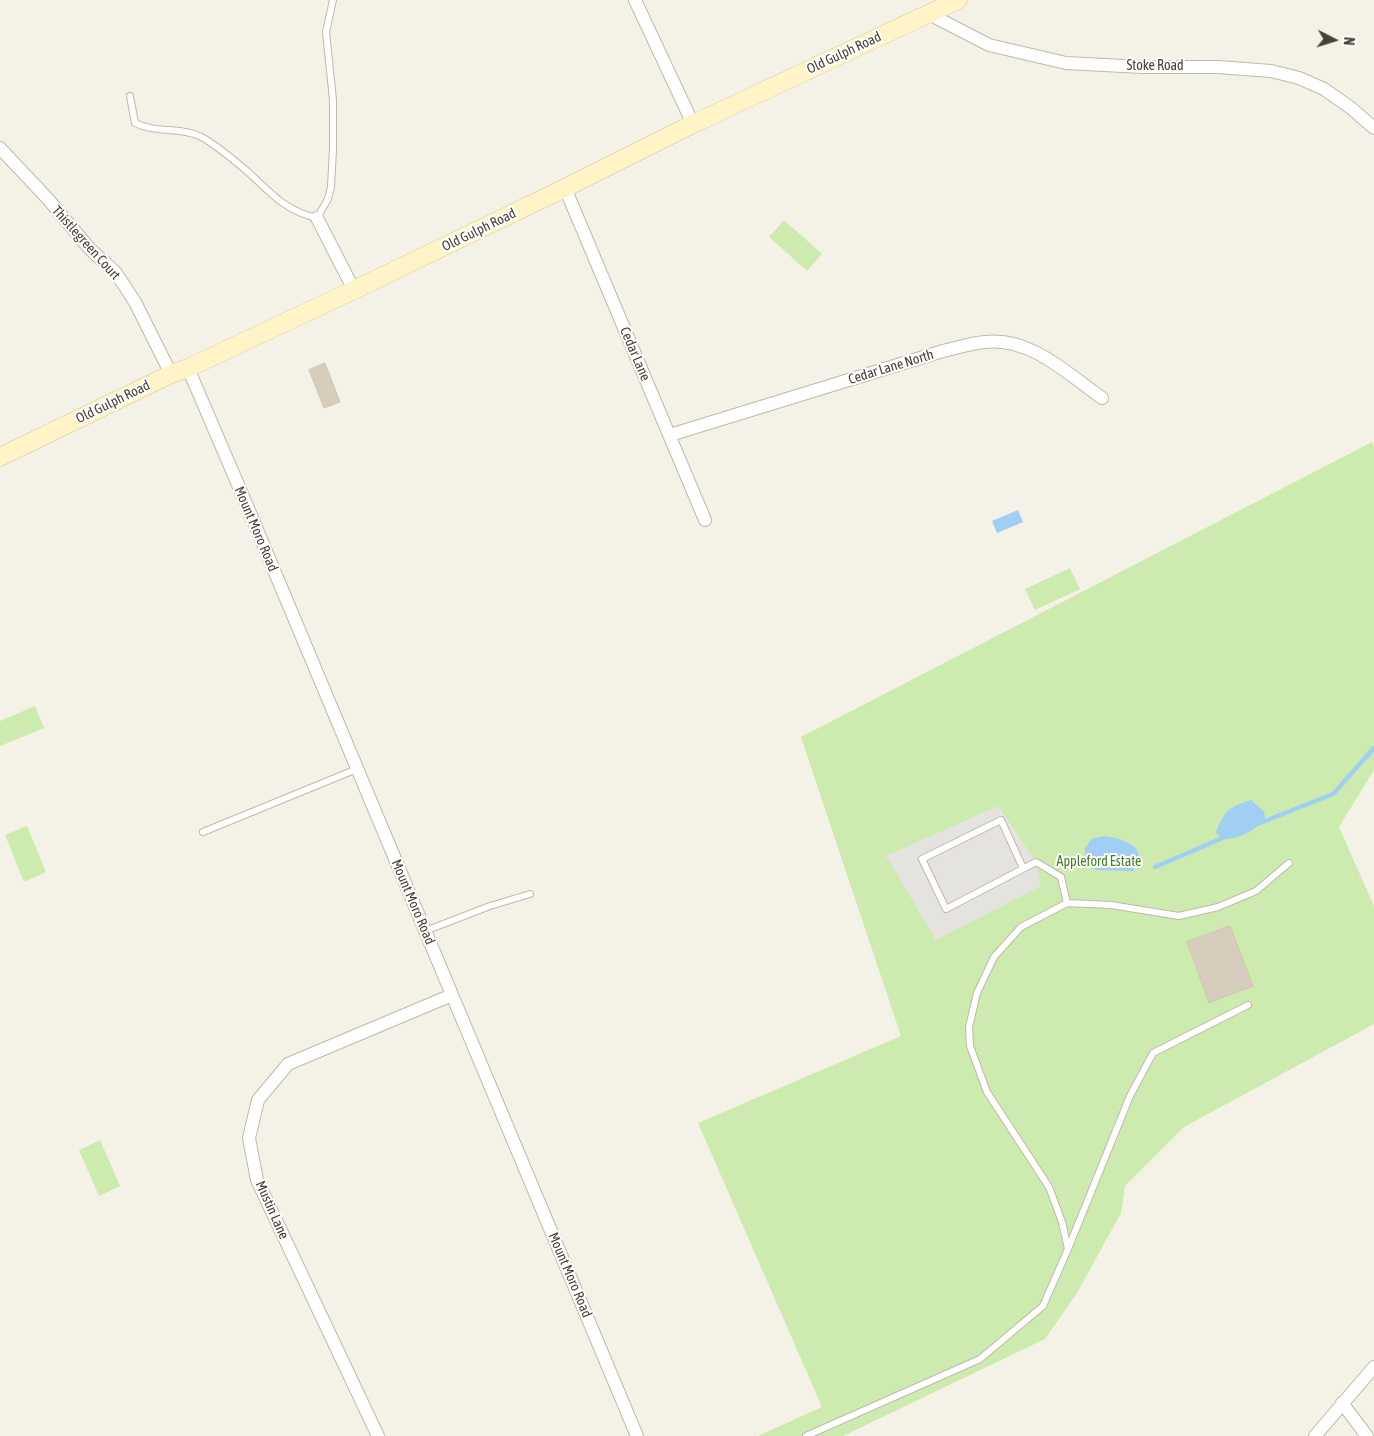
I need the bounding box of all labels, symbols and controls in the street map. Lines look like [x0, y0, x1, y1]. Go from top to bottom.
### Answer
north arrow [1309, 15, 1359, 65]
street label: Old Gulph Road [804, 28, 884, 78]
text: N [1341, 36, 1357, 46]
street label: Stoke Road [1126, 58, 1184, 74]
street label: Thistlegreen Court [48, 202, 124, 284]
street label: Old Gulph Road [439, 205, 519, 255]
street label: Cedar Lane [616, 325, 654, 383]
street label: Cedar Lane North [846, 346, 936, 388]
street label: Old Gulph Road [73, 377, 153, 427]
street label: Mount Moro Road [231, 484, 281, 574]
park label: Appleford Estate [1057, 854, 1141, 870]
street label: Mount Moro Road [388, 857, 438, 947]
street label: Mustin Lane [252, 1178, 292, 1242]
street label: Mount Moro Road [545, 1230, 595, 1320]

